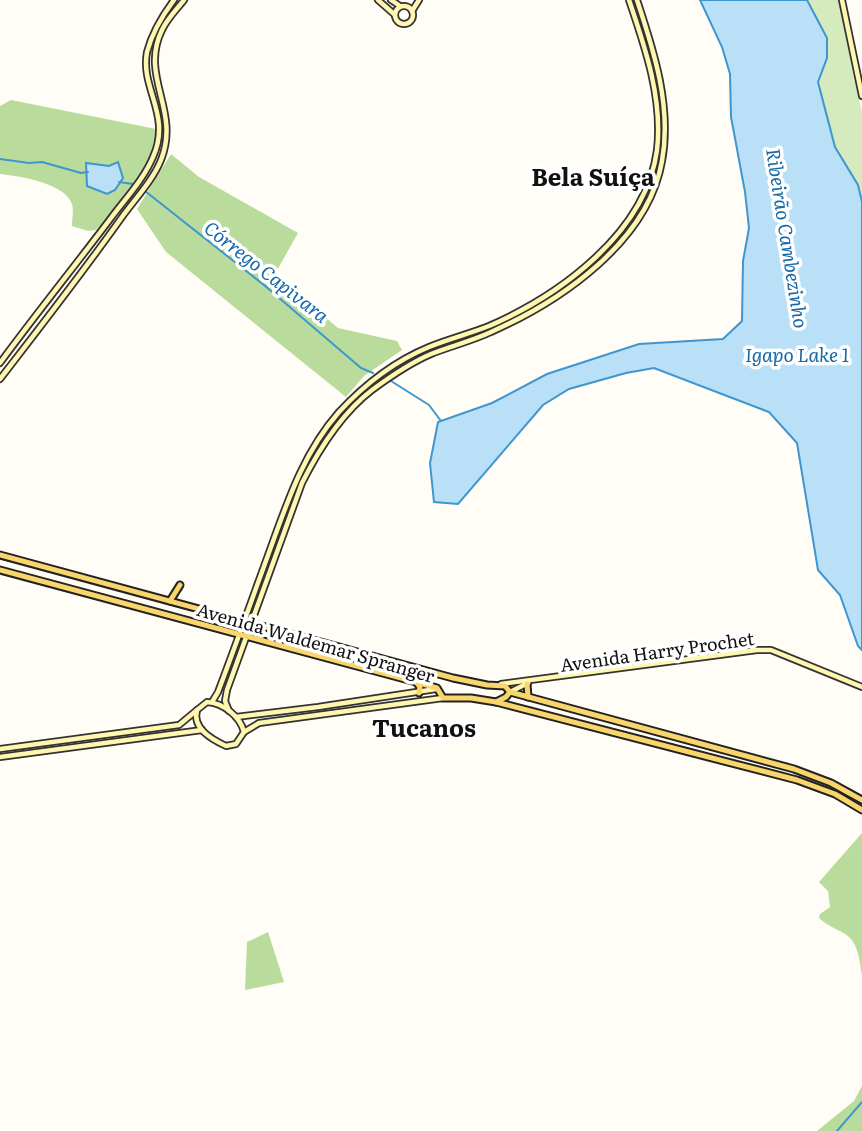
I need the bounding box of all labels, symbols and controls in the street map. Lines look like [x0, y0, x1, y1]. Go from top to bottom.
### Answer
water label: Ribeirão Cambezinho [760, 146, 816, 330]
district label: Bela Suíça [531, 158, 655, 193]
water label: Córrego Capivara [199, 213, 335, 329]
water label: Igapo Lake 1 [745, 340, 849, 368]
street label: Avenida Waldemar Spranger [194, 595, 439, 689]
street label: Avenida Harry Prochet [558, 624, 756, 678]
district label: Tucanos [372, 709, 476, 744]

